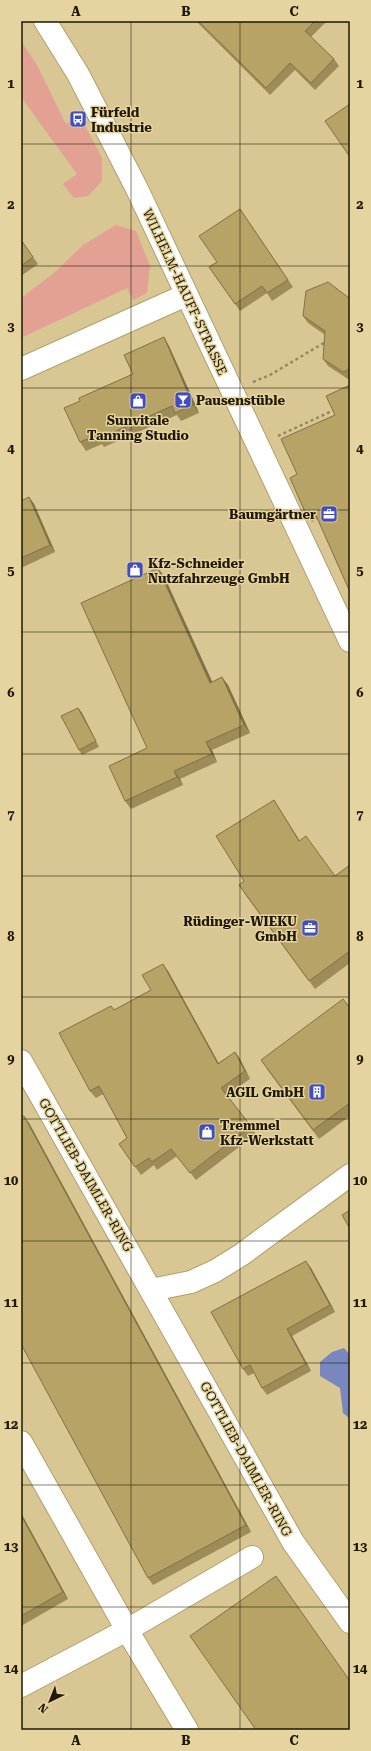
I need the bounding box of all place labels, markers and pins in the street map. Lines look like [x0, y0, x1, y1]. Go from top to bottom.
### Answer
place label: Fürfeld Industrie [91, 105, 152, 135]
bus stop icon: Fürfeld Industrie [68, 109, 88, 129]
bar icon: Pausenstüble [173, 390, 193, 410]
shop icon: Sunvitale Tanning Studio [128, 391, 148, 411]
place label: Pausenstüble [196, 393, 286, 408]
place label: Sunvitale Tanning Studio [87, 413, 189, 443]
office icon: Baumgärtner [319, 504, 339, 524]
place label: Baumgärtner [229, 507, 316, 522]
place label: Kfz-Schneider Nutzfahrzeuge GmbH [148, 556, 290, 586]
shop icon: Kfz-Schneider Nutzfahrzeuge GmbH [125, 560, 145, 580]
place label: Rüdinger-WIEKU GmbH [183, 914, 297, 944]
office icon: Rüdinger-WIEKU GmbH [300, 918, 320, 938]
building icon: AGIL GmbH [307, 1082, 327, 1102]
place label: AGIL GmbH [226, 1085, 304, 1100]
place label: Tremmel Kfz-Werkstatt [220, 1118, 315, 1148]
shop icon: Tremmel Kfz-Werkstatt [197, 1122, 217, 1142]

